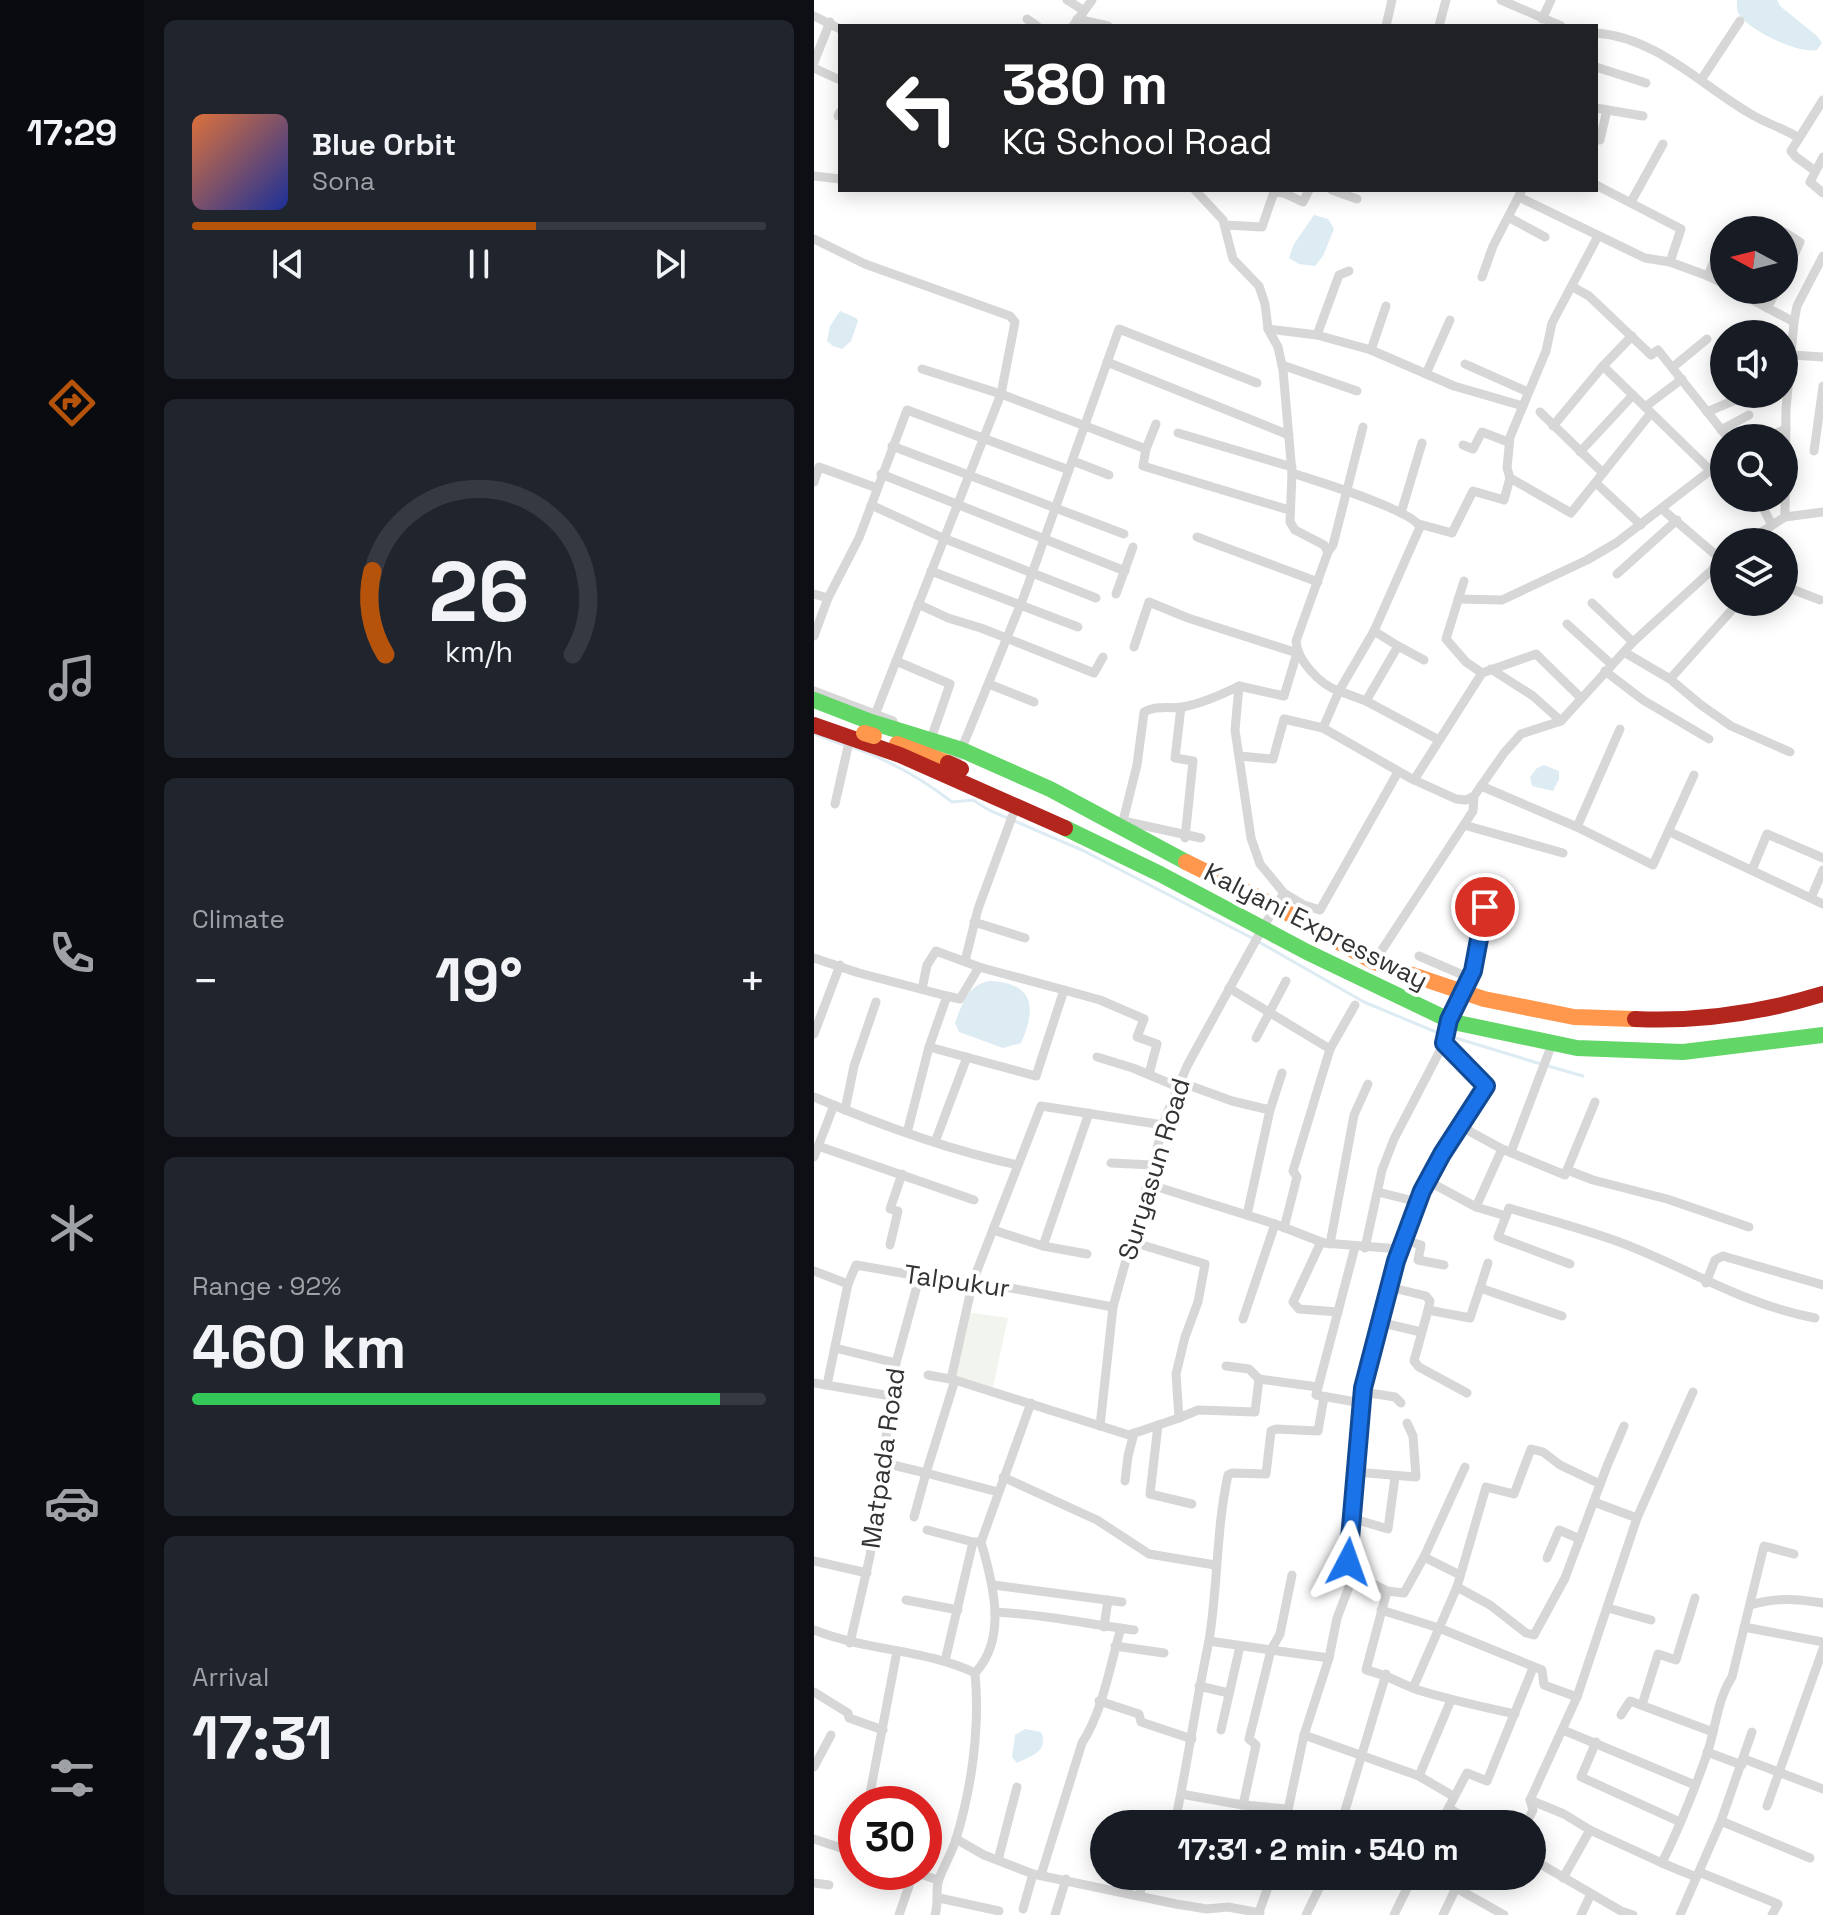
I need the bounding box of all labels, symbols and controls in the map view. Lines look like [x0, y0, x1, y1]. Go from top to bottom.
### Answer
text: 380 m [1002, 49, 1168, 120]
icon: left [870, 56, 974, 160]
text: 17:29 [27, 110, 117, 156]
text: KG School Road [1002, 119, 1272, 165]
text: Blue Orbit [312, 125, 456, 164]
text: Sona [312, 164, 375, 198]
north arrow [1710, 216, 1798, 304]
map controls [1710, 216, 1798, 616]
icon: previous [266, 242, 310, 286]
icon: pause [457, 242, 501, 286]
icon: next [648, 242, 692, 286]
button: sound [1710, 320, 1798, 408]
icon: directions [44, 375, 100, 431]
button: search [1710, 424, 1798, 512]
button: layers [1710, 528, 1798, 616]
text: 26 [429, 538, 529, 644]
text: km/h [445, 634, 513, 670]
icon: music [44, 650, 100, 706]
street label: Kalyani Expressway [1198, 855, 1434, 997]
pin [1451, 873, 1519, 941]
icon: arrive [1463, 885, 1507, 929]
text: Climate [192, 902, 285, 936]
icon: phone [44, 925, 100, 981]
text: 19° [435, 942, 523, 1019]
text: − [192, 953, 219, 1009]
text: + [739, 953, 766, 1009]
street label: Suryasun Road [1110, 1074, 1198, 1264]
icon: climate [44, 1200, 100, 1256]
street label: Talpukur [902, 1257, 1012, 1305]
text: Range · 92% [192, 1269, 341, 1303]
text: 460 km [192, 1309, 406, 1386]
street label: Matpada Road [853, 1365, 913, 1551]
icon: car [44, 1475, 100, 1531]
position arrow [1306, 1520, 1390, 1604]
text: Arrival [192, 1660, 269, 1694]
text: 17:31 [192, 1700, 333, 1777]
icon: filters [44, 1750, 100, 1806]
speed limit sign: 30 [838, 1786, 942, 1890]
text: 17:31 · 2 min · 540 m [1177, 1830, 1459, 1869]

